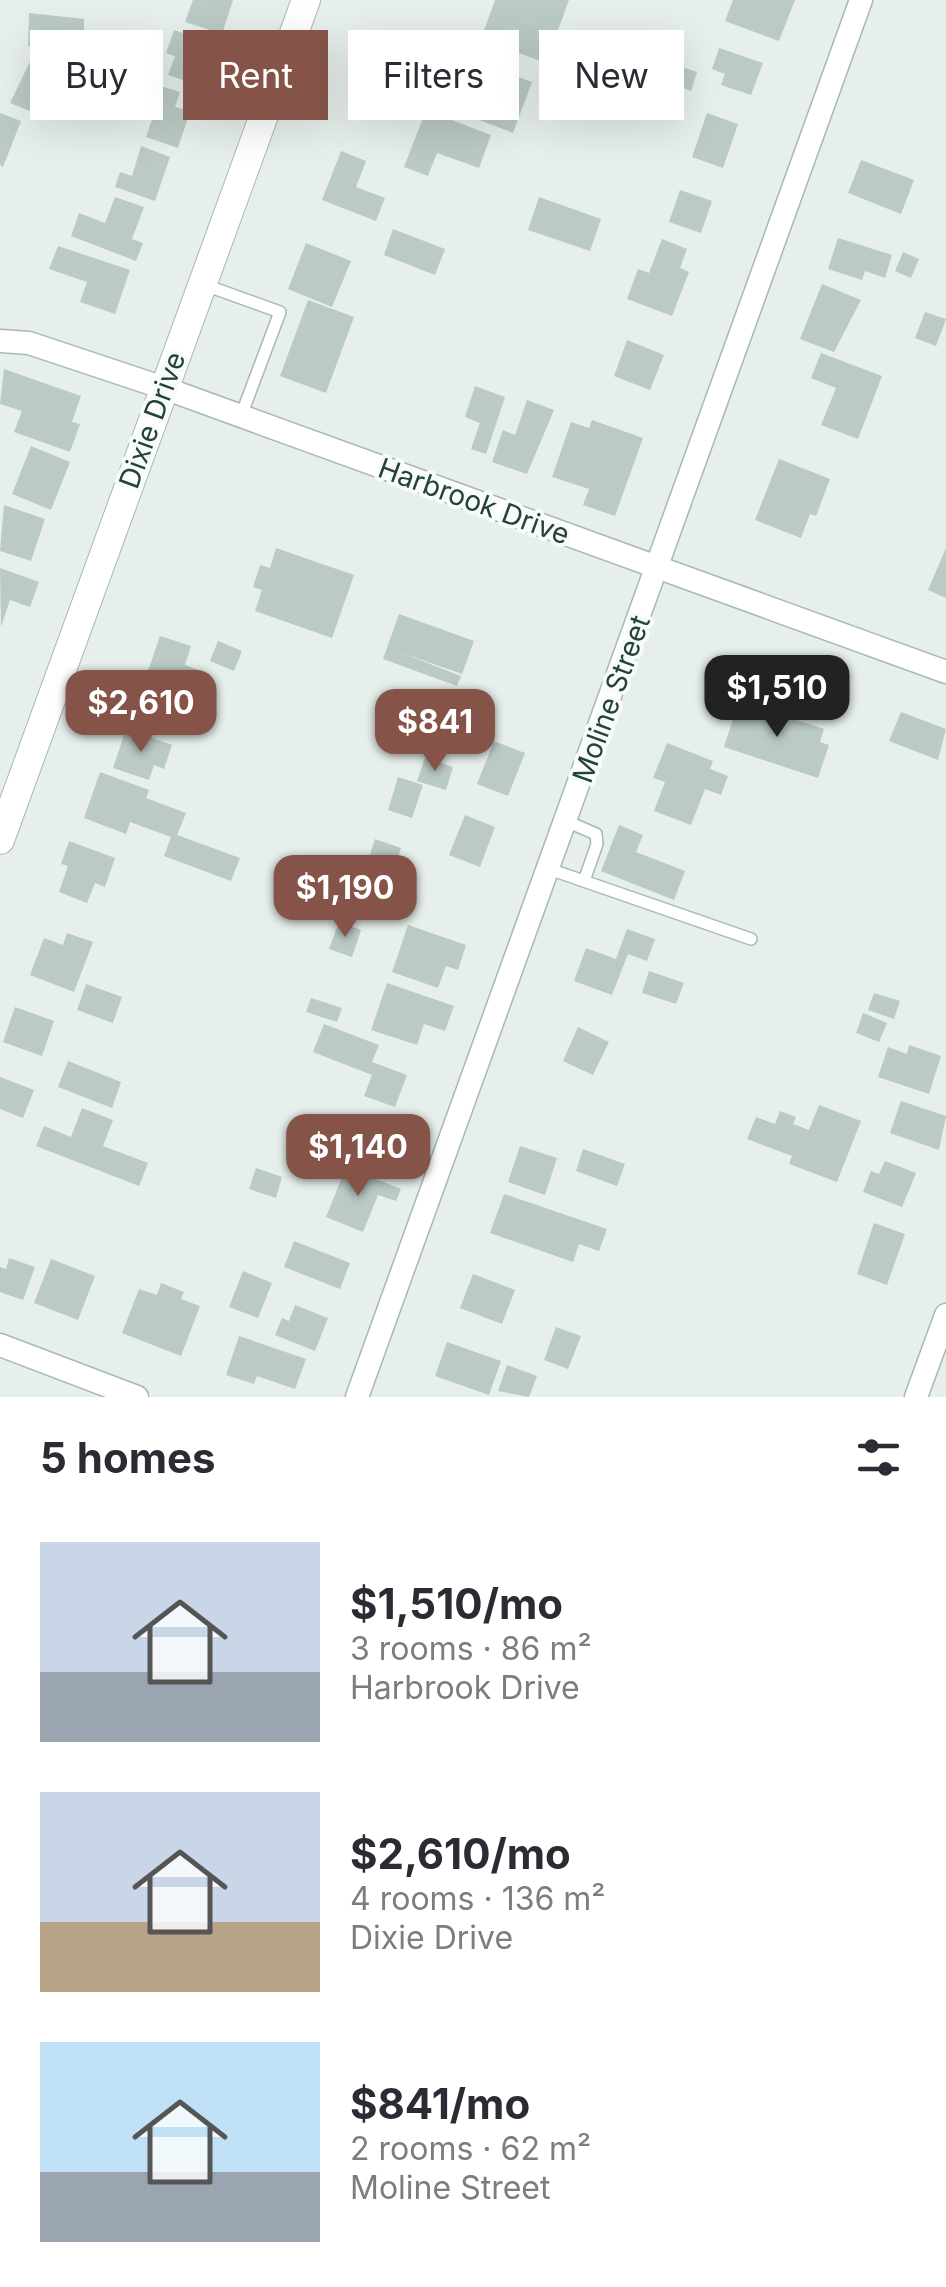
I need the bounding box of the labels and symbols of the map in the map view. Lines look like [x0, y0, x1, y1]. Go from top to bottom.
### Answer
street label: Dixie Drive [112, 347, 192, 493]
street label: Harbrook Drive [374, 451, 574, 551]
street label: Moline Street [565, 611, 657, 787]
pin: $1,510 [696, 655, 858, 740]
pin: $2,610 [60, 670, 222, 755]
pin: $841 [376, 689, 494, 774]
pin: $1,190 [264, 855, 426, 940]
pin: $1,140 [277, 1114, 439, 1199]

